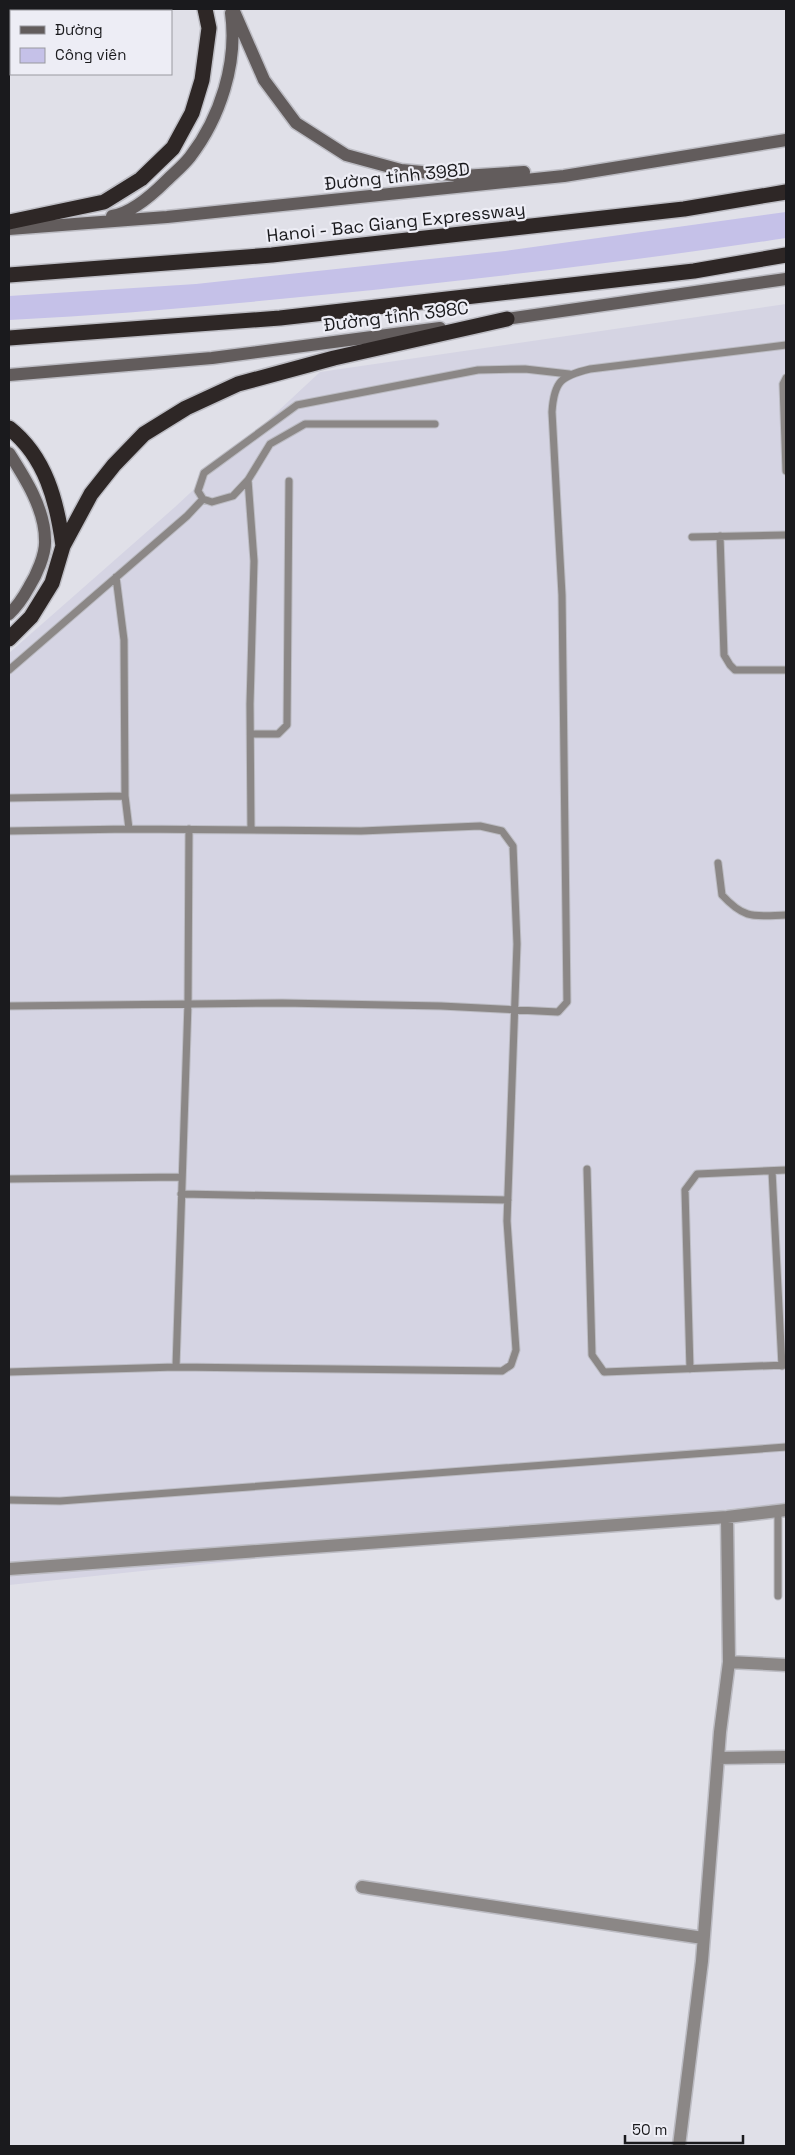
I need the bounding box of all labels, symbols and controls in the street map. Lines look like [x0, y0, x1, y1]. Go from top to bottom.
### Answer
legend [10, 10, 172, 75]
text: Đường [55, 20, 103, 39]
text: Công viên [55, 45, 126, 64]
street label: Đường tỉnh 398D [323, 157, 471, 195]
street label: Hanoi - Bac Giang Expressway [265, 197, 527, 247]
street label: Đường tỉnh 398C [322, 296, 470, 336]
scale bar [625, 2112, 742, 2144]
text: 50 m [632, 2120, 667, 2139]

